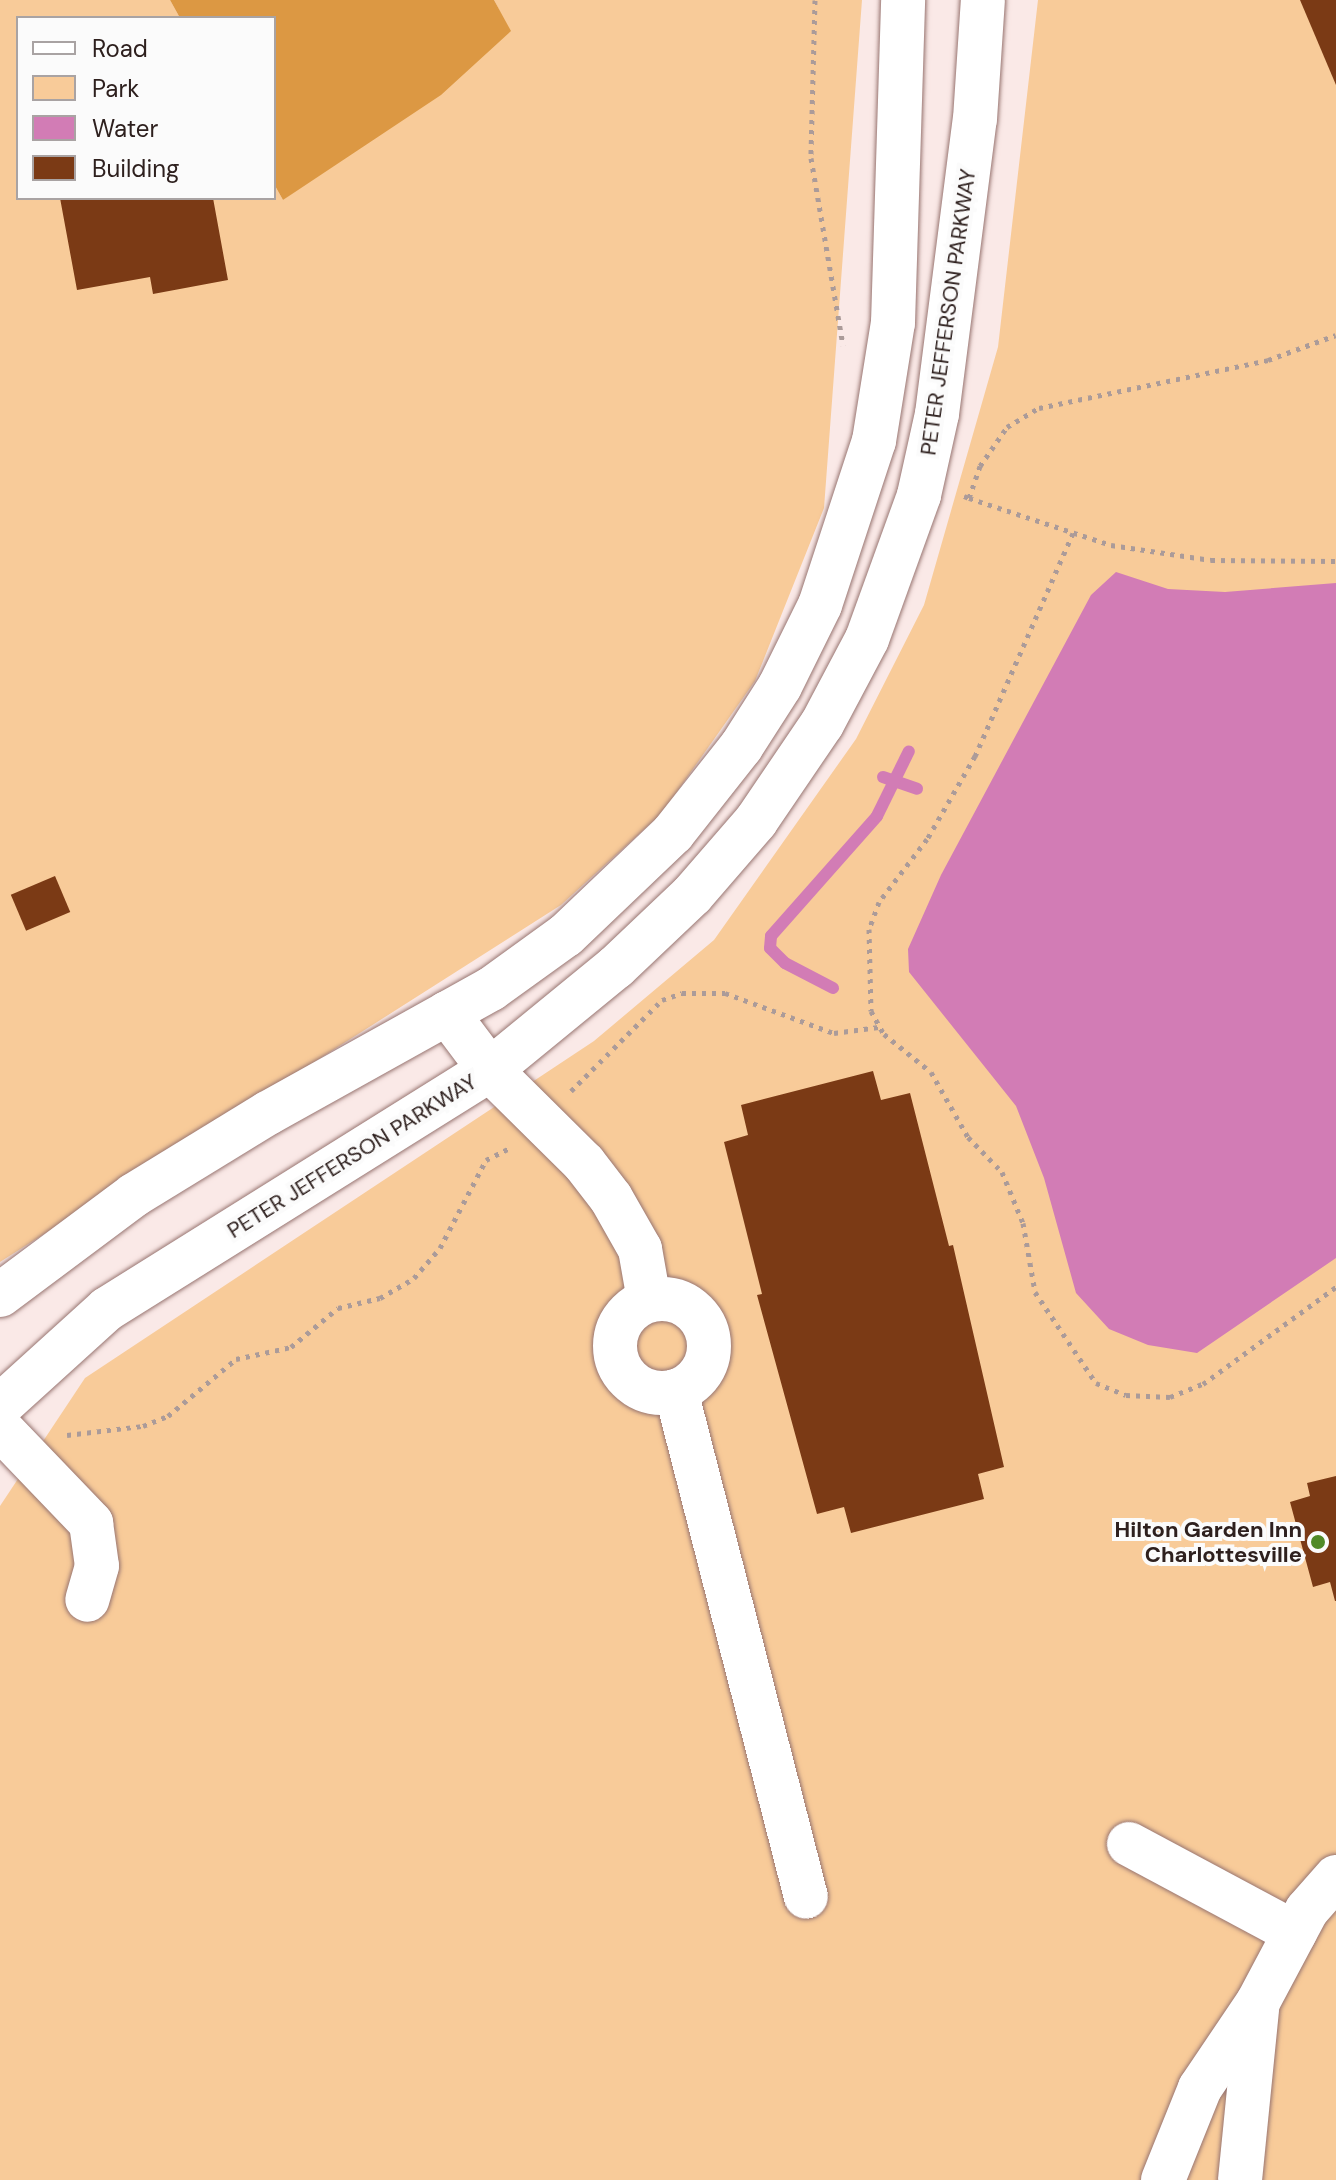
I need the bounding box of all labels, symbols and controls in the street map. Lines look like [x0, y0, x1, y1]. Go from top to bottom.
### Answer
legend [16, 16, 276, 200]
text: Road [92, 33, 148, 64]
text: Park [92, 73, 139, 104]
text: Water [92, 113, 158, 144]
text: Building [92, 153, 179, 184]
street label: PETER JEFFERSON PARKWAY [915, 167, 981, 457]
street label: PETER JEFFERSON PARKWAY [222, 1068, 482, 1244]
place label: Hilton Garden Inn Charlottesville [1115, 1516, 1302, 1568]
marker: Hilton Garden Inn Charlottesville [1309, 1533, 1327, 1551]

